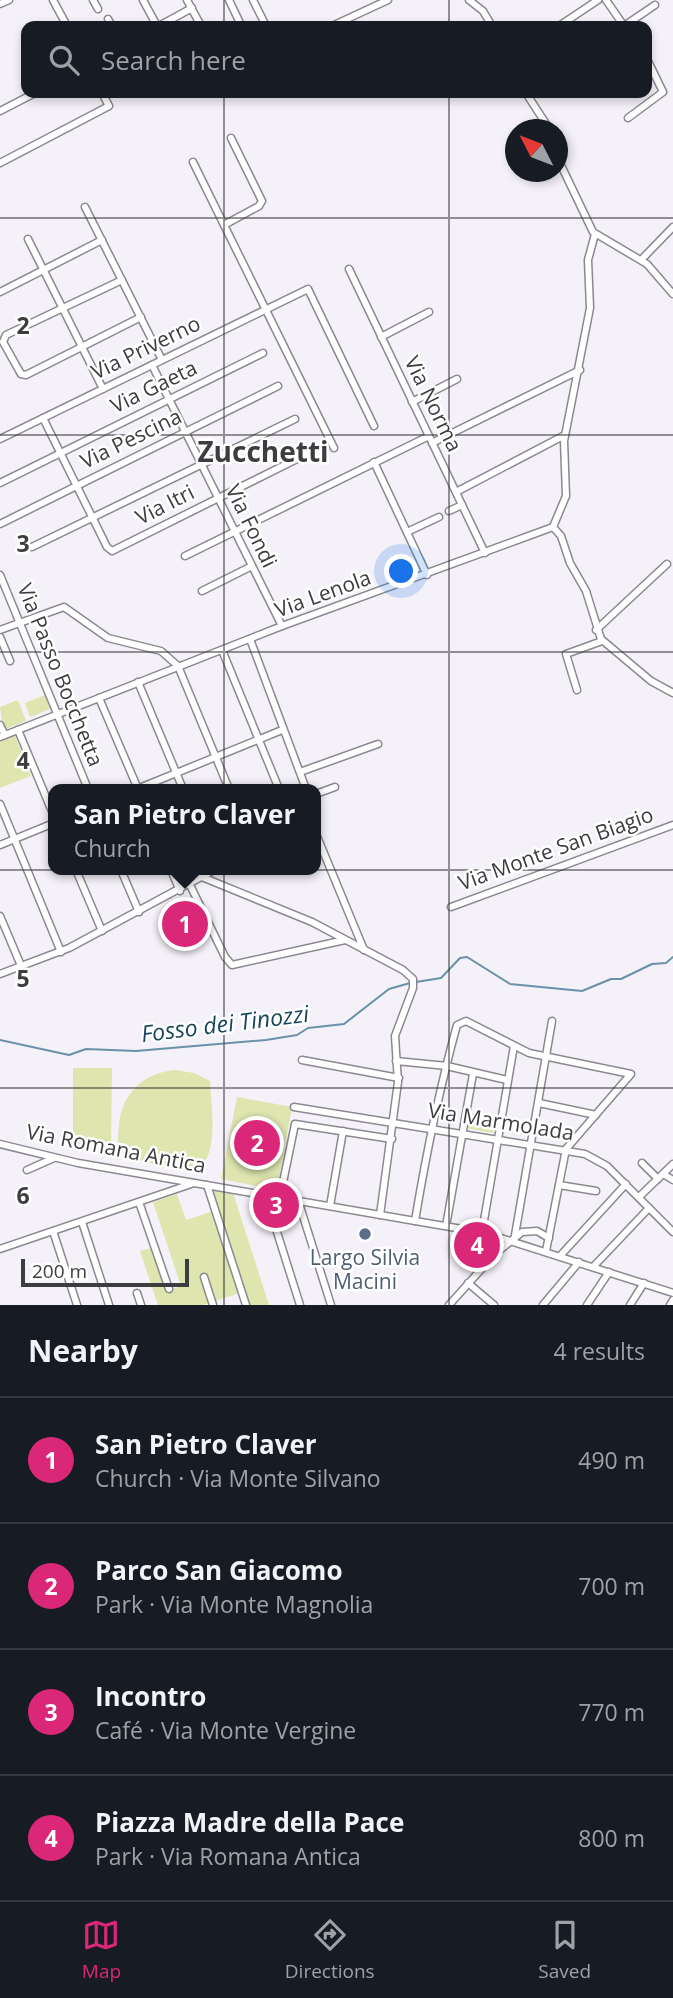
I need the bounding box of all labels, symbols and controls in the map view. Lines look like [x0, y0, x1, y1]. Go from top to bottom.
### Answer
search box [21, 21, 652, 98]
icon: search [45, 41, 83, 79]
text: Search here [101, 42, 246, 78]
north arrow [505, 119, 568, 182]
text: 2 [16, 309, 30, 341]
street label: Via Priverno [86, 309, 205, 386]
street label: Via Norma [399, 351, 469, 456]
street label: Via Gaeta [106, 353, 201, 419]
street label: Via Pescina [75, 402, 186, 475]
district label: Zucchetti [197, 432, 329, 470]
street label: Via Itri [130, 478, 199, 531]
street label: Via Fondi [220, 479, 284, 572]
text: 3 [16, 527, 30, 559]
your location [384, 554, 418, 588]
street label: Via Lenola [271, 563, 375, 623]
street label: Via Passo Bocchetta [11, 579, 110, 770]
text: 4 [16, 744, 30, 776]
popup [48, 784, 321, 875]
text: San Pietro Claver [74, 796, 295, 832]
street label: Via Monte San Biagio [454, 800, 657, 896]
text: Church [74, 832, 151, 864]
pin: 1 [162, 898, 208, 950]
text: 5 [16, 962, 30, 994]
water label: Fosso dei Tinozzi [139, 997, 312, 1049]
street label: Via Marmolada [426, 1096, 576, 1146]
street label: Via Romana Antica [24, 1117, 208, 1179]
pin: 2 [234, 1117, 280, 1169]
text: 6 [16, 1179, 30, 1211]
pin: 3 [253, 1179, 299, 1231]
pin: 4 [454, 1219, 500, 1271]
marker: Largo Silvia Macini [357, 1226, 373, 1242]
place label: Largo Silvia Macini [310, 1243, 420, 1295]
scale bar [21, 1256, 189, 1288]
text: 200 m [32, 1258, 87, 1284]
text: Nearby [28, 1330, 138, 1371]
text: 4 results [554, 1335, 645, 1367]
text: San Pietro Claver [95, 1426, 317, 1462]
text: 1 [44, 1444, 58, 1476]
text: 490 m [578, 1444, 645, 1476]
text: Church · Via Monte Silvano [95, 1462, 381, 1494]
text: Parco San Giacomo [95, 1552, 342, 1588]
text: 2 [44, 1570, 58, 1602]
text: 700 m [578, 1570, 645, 1602]
text: Park · Via Monte Magnolia [95, 1588, 373, 1620]
text: Incontro [95, 1678, 206, 1714]
text: 3 [44, 1696, 58, 1728]
text: 770 m [578, 1696, 645, 1728]
text: Café · Via Monte Vergine [95, 1714, 356, 1746]
text: Piazza Madre della Pace [95, 1804, 404, 1840]
text: 4 [44, 1822, 58, 1854]
text: 800 m [578, 1822, 645, 1854]
text: Park · Via Romana Antica [95, 1840, 361, 1872]
tab: Map [82, 1916, 121, 1984]
tab: Directions [285, 1916, 375, 1984]
tab: Saved [538, 1916, 591, 1984]

